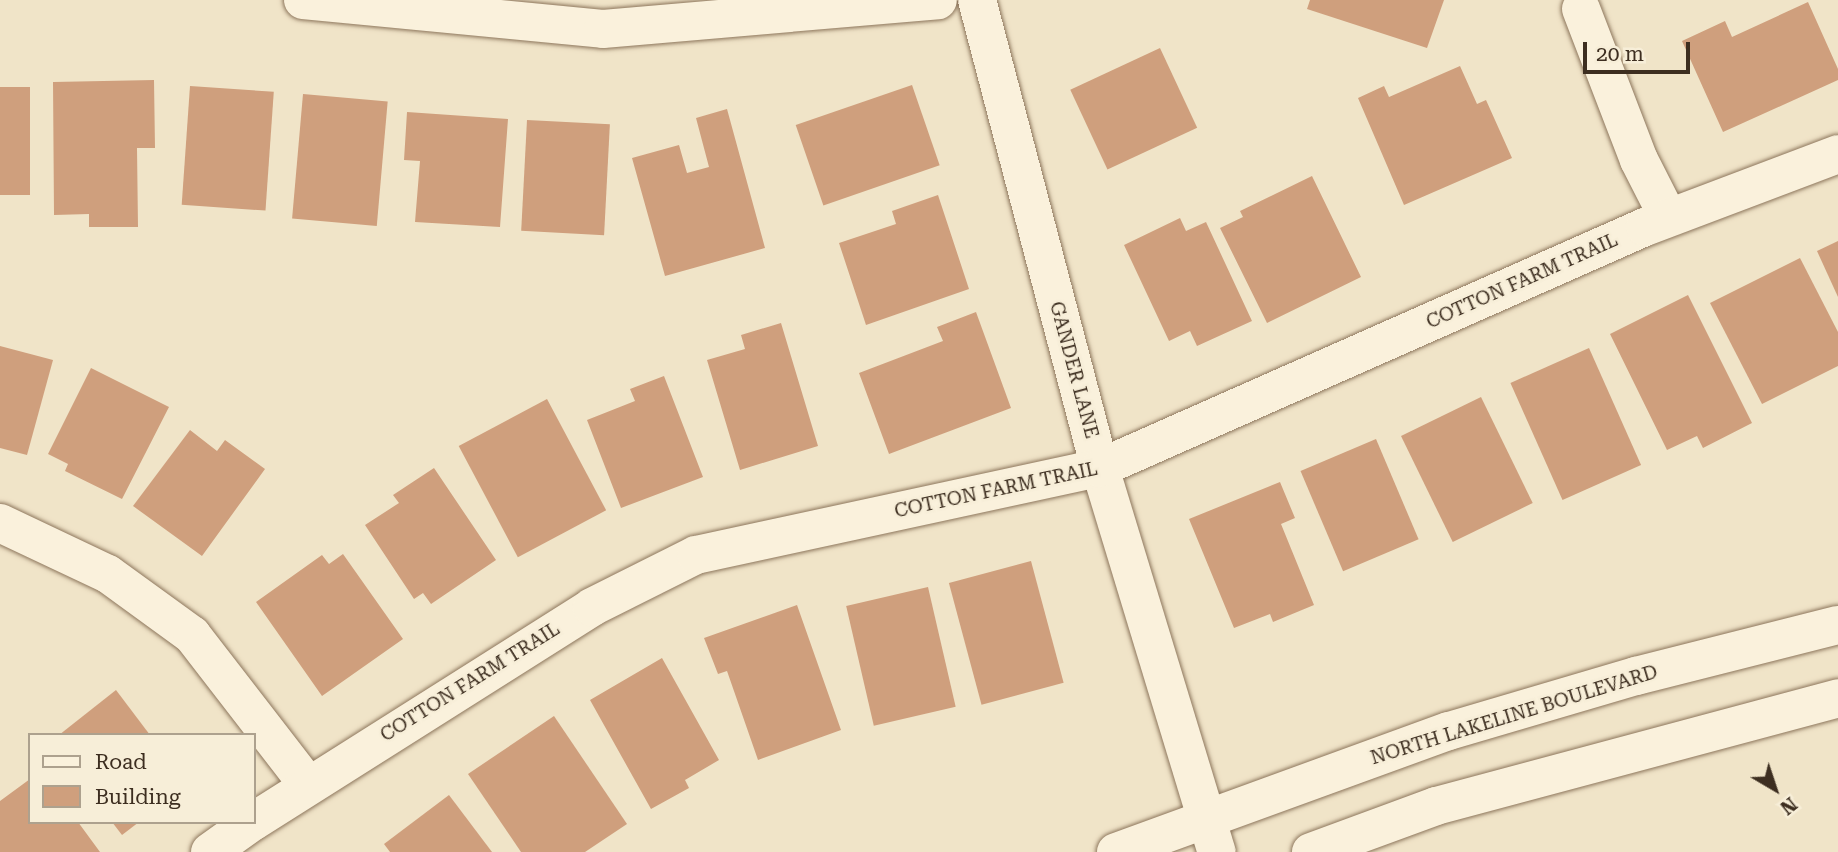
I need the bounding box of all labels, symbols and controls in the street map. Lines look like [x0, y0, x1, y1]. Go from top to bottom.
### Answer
scale bar [1586, 28, 1693, 72]
text: 20 m [1596, 42, 1644, 66]
street label: COTTON FARM TRAIL [1423, 228, 1621, 334]
street label: GANDER LANE [1045, 299, 1103, 441]
street label: COTTON FARM TRAIL [892, 457, 1100, 523]
street label: COTTON FARM TRAIL [376, 617, 564, 747]
street label: NORTH LAKELINE BOULEVARD [1368, 660, 1660, 770]
legend [28, 733, 256, 824]
text: Road [95, 750, 147, 774]
north arrow [1740, 754, 1810, 824]
text: Building [95, 785, 181, 809]
text: N [1776, 792, 1801, 819]

